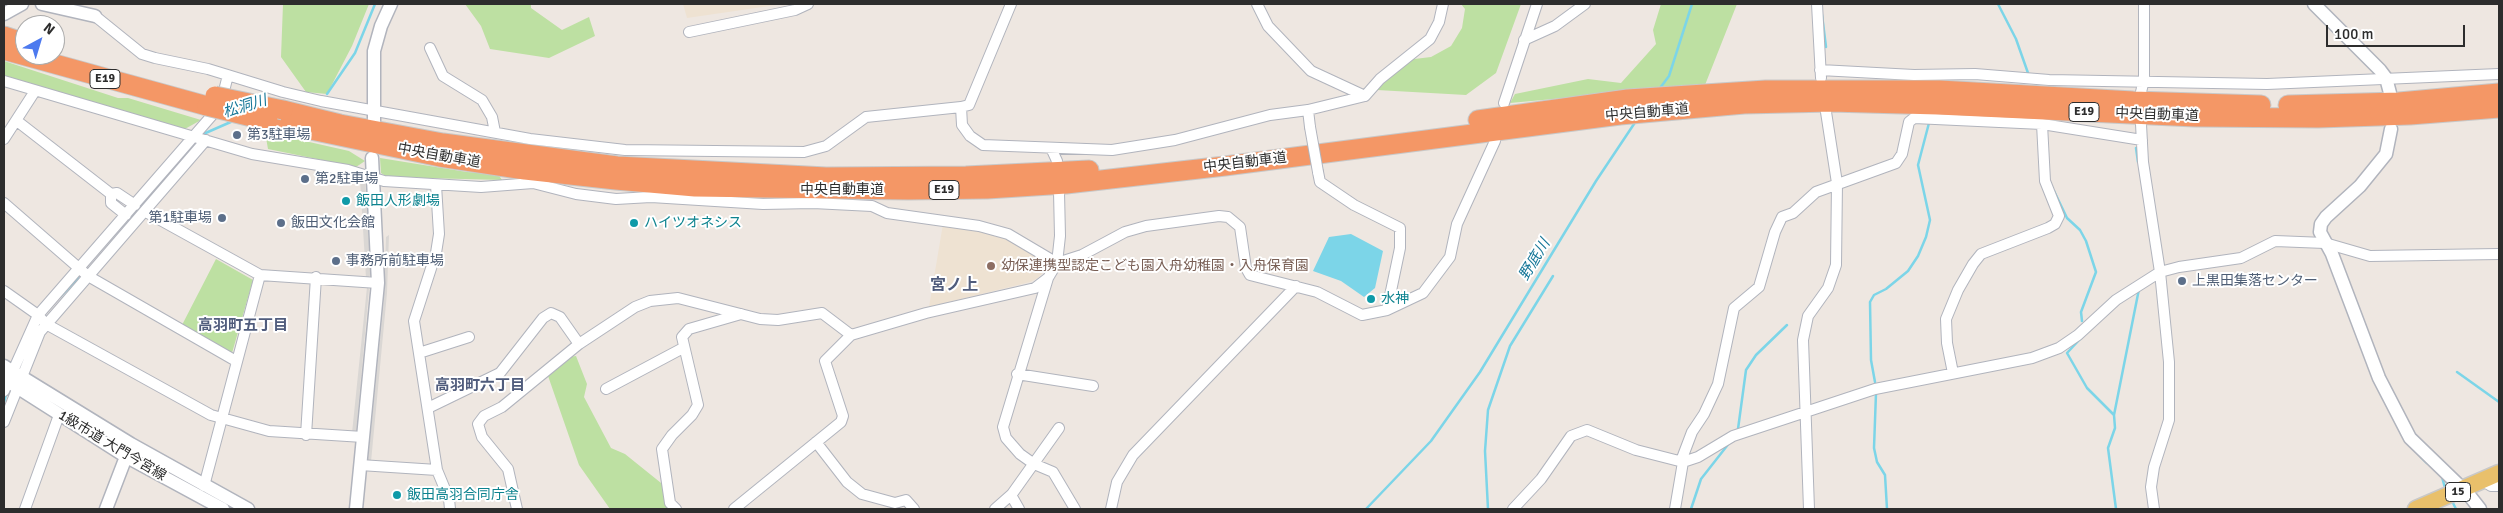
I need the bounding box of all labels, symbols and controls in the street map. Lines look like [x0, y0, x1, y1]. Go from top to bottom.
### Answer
north arrow [15, 15, 65, 65]
scale bar [2328, 15, 2467, 47]
text: N [40, 19, 58, 38]
text: 100 m [2334, 25, 2374, 43]
road number: E19 [90, 70, 120, 88]
water label: 松洞川 [221, 92, 269, 122]
street label: 中央自動車道 [1604, 101, 1690, 125]
road number: E19 [2069, 102, 2099, 121]
street label: 中央自動車道 [2115, 105, 2199, 125]
place label: 第3駐車場 [247, 127, 311, 143]
marker: 第3駐車場 [231, 129, 243, 141]
street label: 中央自動車道 [396, 140, 482, 172]
street label: 中央自動車道 [1202, 150, 1288, 176]
place label: 第2駐車場 [315, 171, 379, 187]
marker: 第2駐車場 [299, 173, 311, 185]
road number: E19 [929, 180, 959, 200]
street label: 中央自動車道 [800, 182, 884, 198]
place label: 飯田人形劇場 [356, 193, 440, 209]
marker: 飯田人形劇場 [340, 195, 352, 207]
place label: 第1駐車場 [148, 210, 212, 226]
marker: 第1駐車場 [216, 212, 228, 224]
place label: 飯田文化会館 [291, 215, 375, 231]
place label: ハイツオネシス [644, 215, 742, 231]
marker: 飯田文化会館 [275, 217, 287, 229]
marker: ハイツオネシス [628, 217, 640, 229]
water label: 野底川 [1516, 236, 1554, 284]
place label: 事務所前駐車場 [346, 253, 444, 269]
marker: 事務所前駐車場 [330, 255, 342, 267]
place label: 幼保連携型認定こども園入舟幼稚園・入舟保育園 [1001, 258, 1309, 274]
marker: 幼保連携型認定こども園入舟幼稚園・入舟保育園 [985, 260, 997, 272]
place label: 上黒田集落センター [2192, 273, 2318, 289]
marker: 上黒田集落センター [2176, 275, 2188, 287]
district label: 宮ノ上 [930, 276, 978, 296]
place label: 水神 [1381, 291, 1409, 307]
marker: 水神 [1365, 293, 1377, 305]
district label: 高羽町五丁目 [198, 317, 288, 335]
district label: 高羽町六丁目 [435, 377, 525, 395]
street label: 1級市道 大門今宮線 [55, 407, 169, 485]
road number: 15 [2446, 482, 2470, 502]
place label: 飯田高羽合同庁舎 [407, 487, 519, 503]
marker: 飯田高羽合同庁舎 [391, 489, 403, 501]

